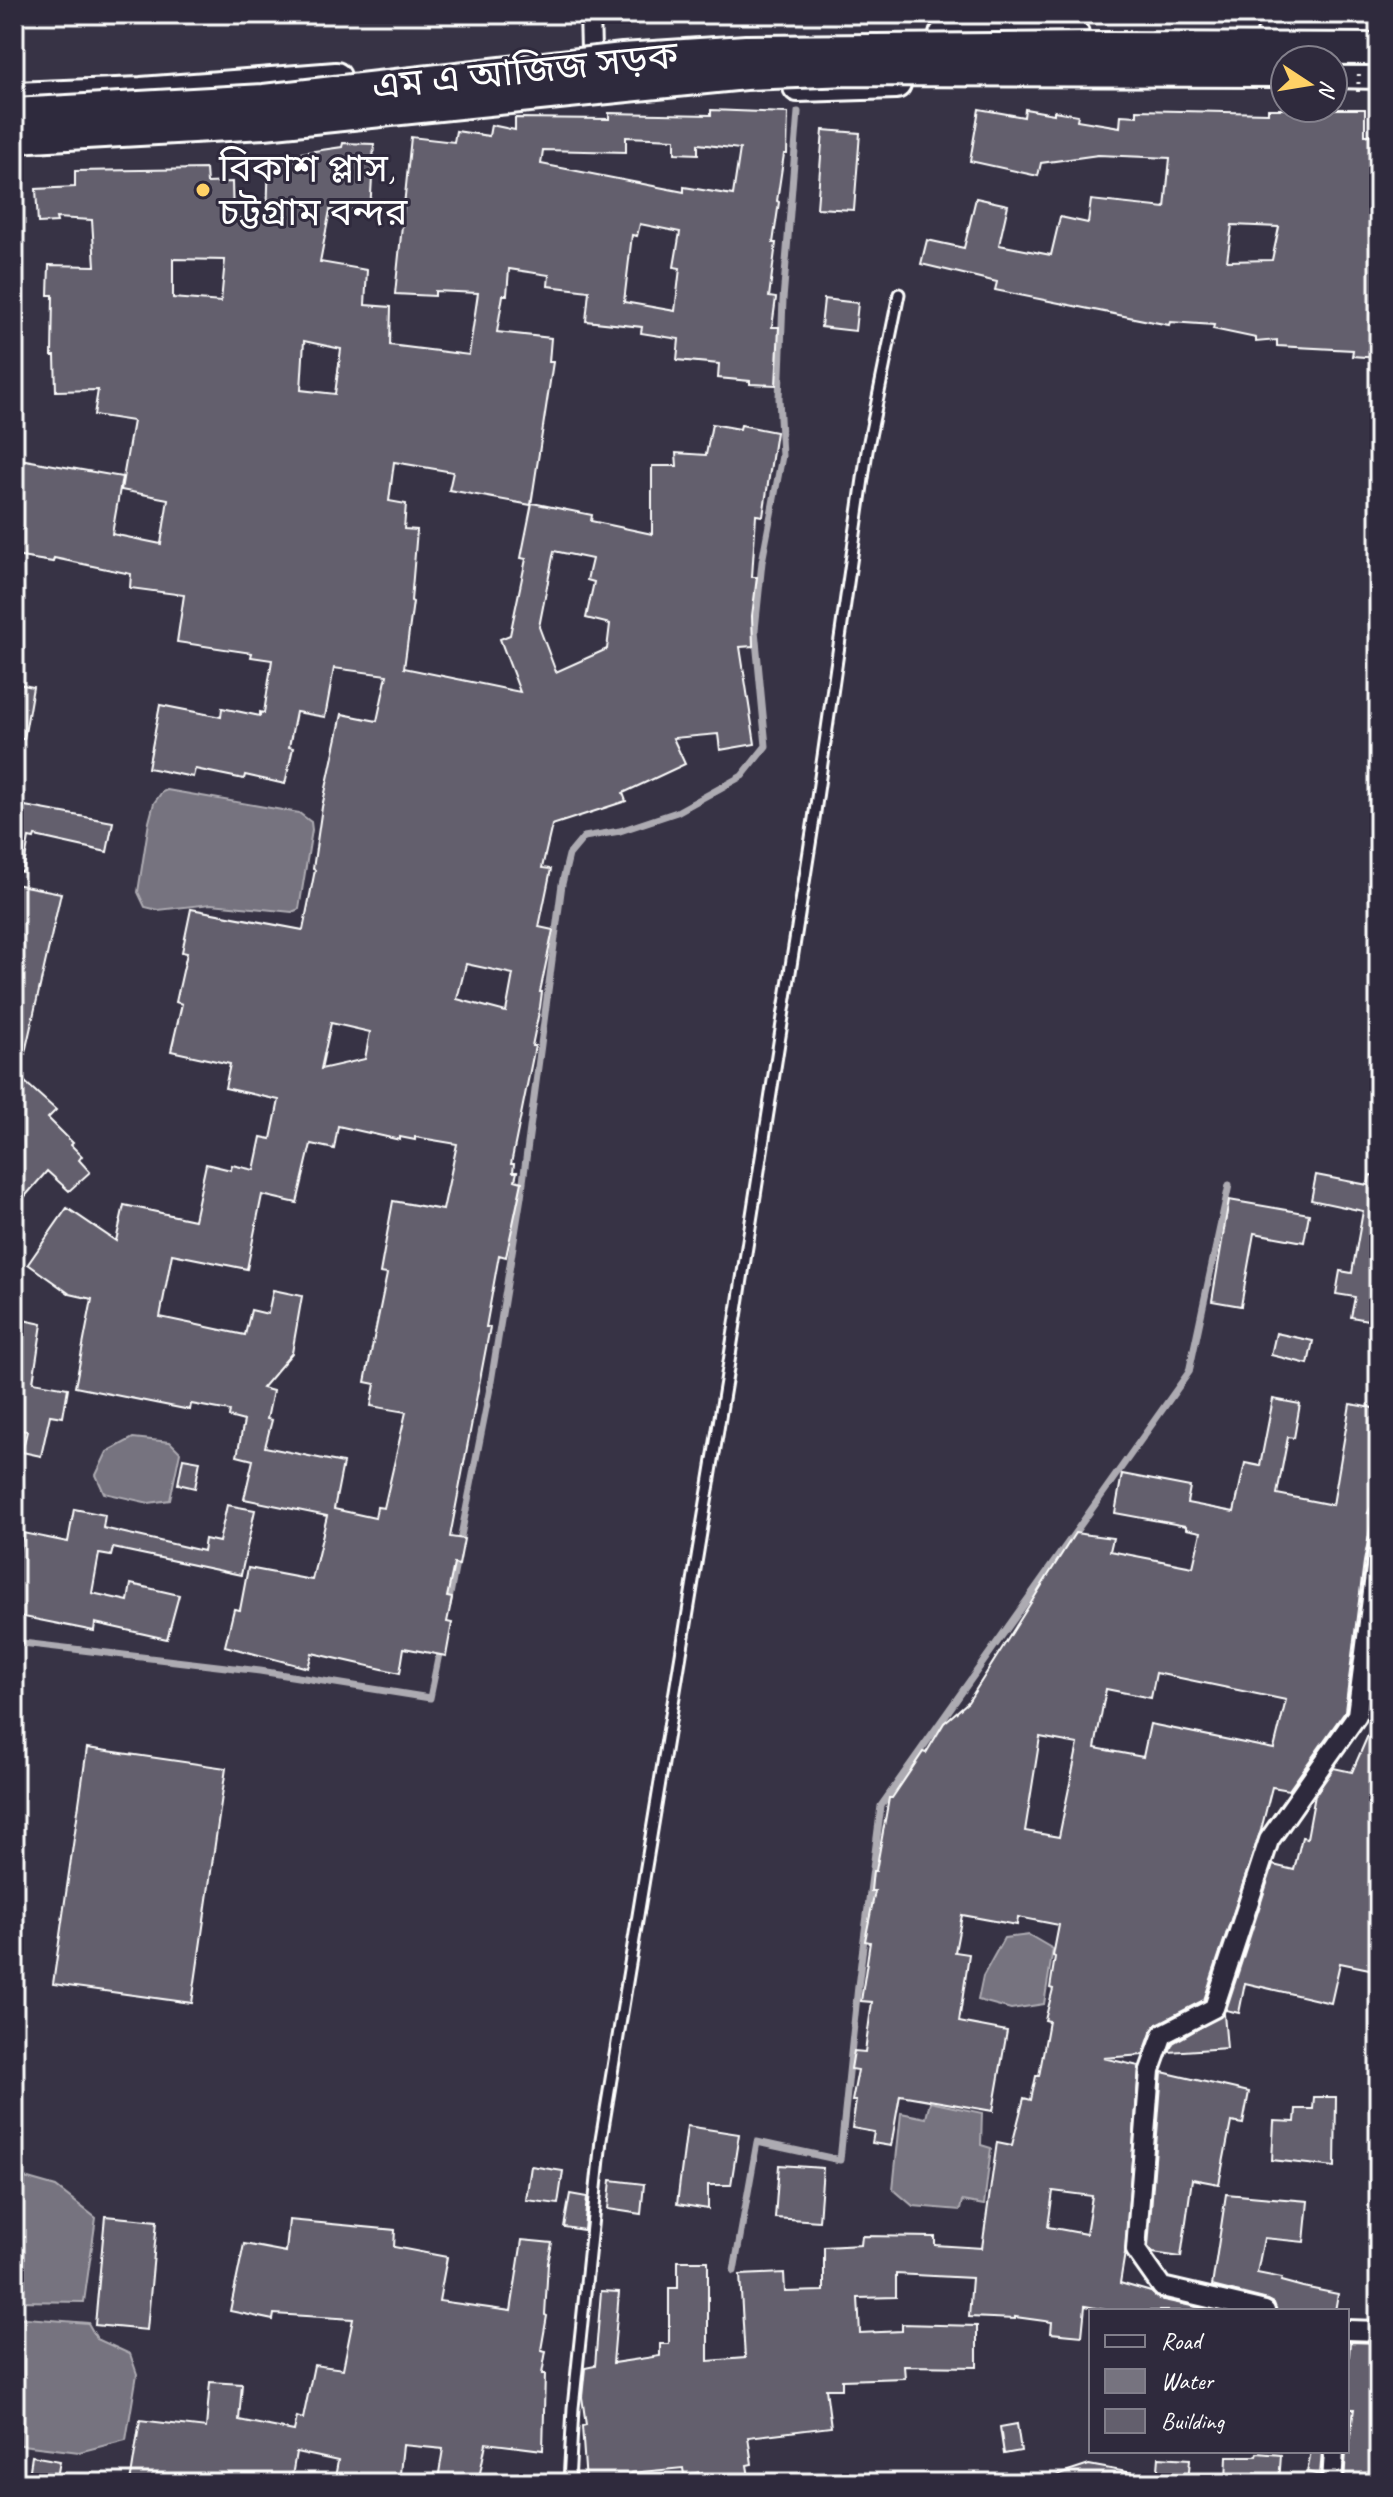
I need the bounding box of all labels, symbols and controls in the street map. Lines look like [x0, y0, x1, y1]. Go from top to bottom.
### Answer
street label: এম এ আজিজ সড়ক [370, 31, 682, 110]
north arrow [1269, 44, 1349, 124]
text: N [1312, 78, 1343, 101]
place label: বিকাশ প্লাস, চট্টগ্রাম বন্দর [218, 145, 409, 236]
marker: বিকাশ প্লাস, চট্টগ্রাম বন্দর [194, 181, 212, 199]
legend [1089, 2309, 1349, 2453]
text: Road [1161, 2326, 1205, 2356]
text: Water [1161, 2366, 1216, 2396]
text: Building [1161, 2406, 1226, 2436]

